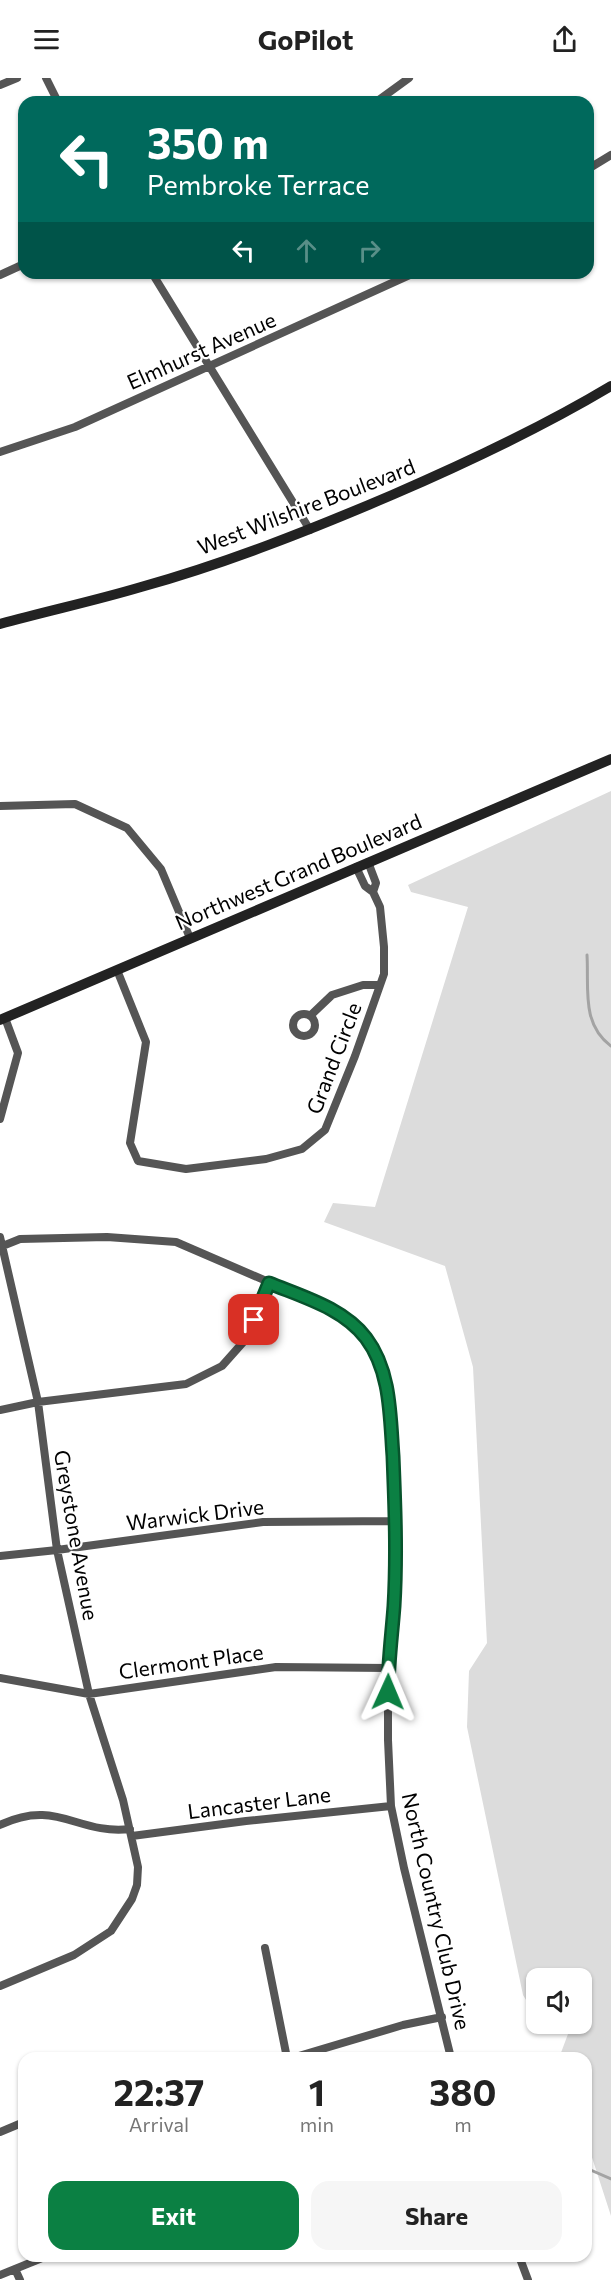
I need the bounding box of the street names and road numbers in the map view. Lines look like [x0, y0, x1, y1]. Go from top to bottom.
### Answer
street label: Elmhurst Avenue [123, 306, 279, 394]
street label: West Wilshire Boulevard [194, 453, 418, 559]
street label: Northwest Grand Boulevard [171, 808, 425, 934]
street label: Grand Circle [300, 999, 366, 1117]
street label: Greystone Avenue [50, 1448, 104, 1622]
street label: Warwick Drive [125, 1493, 265, 1535]
street label: Clermont Place [117, 1638, 265, 1684]
street label: Lancaster Lane [186, 1781, 332, 1823]
street label: North Country Club Drive [398, 1790, 476, 2032]

